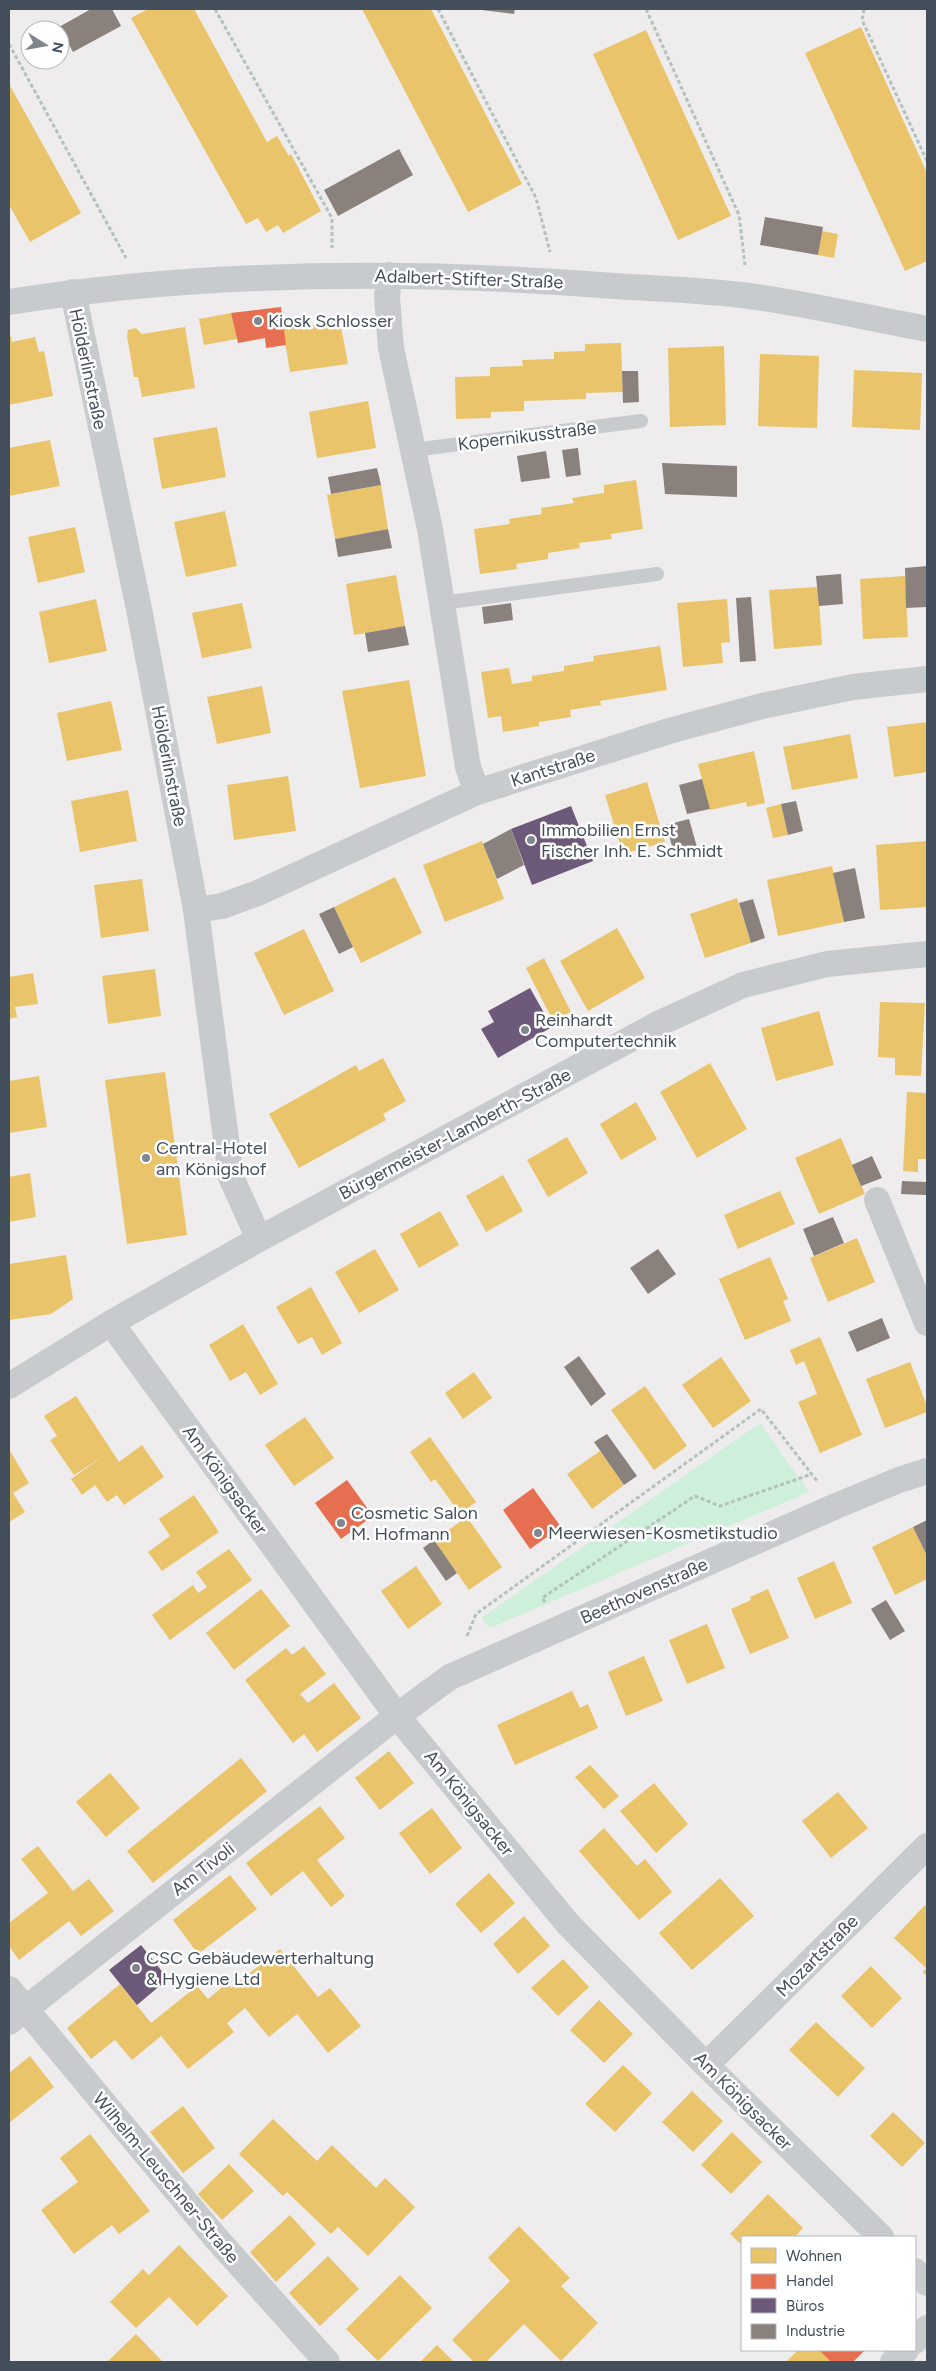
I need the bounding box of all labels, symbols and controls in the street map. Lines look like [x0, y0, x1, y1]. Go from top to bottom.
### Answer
north arrow [20, 20, 70, 70]
text: N [48, 40, 67, 54]
street label: Adalbert-Stifter-Straße [374, 265, 564, 293]
street label: Hölderlinstraße [64, 307, 112, 432]
place label: Kiosk Schlosser [268, 310, 393, 332]
marker: Kiosk Schlosser [252, 315, 264, 327]
street label: Kopernikusstraße [456, 417, 598, 455]
street label: Hölderlinstraße [146, 704, 192, 829]
street label: Kantstraße [508, 744, 598, 792]
place label: Immobilien Ernst Fischer Inh. E. Schmidt [541, 819, 723, 862]
marker: Immobilien Ernst Fischer Inh. E. Schmidt [525, 834, 537, 846]
place label: Reinhardt Computertechnik [535, 1009, 677, 1052]
marker: Reinhardt Computertechnik [519, 1024, 531, 1036]
street label: Bürgermeister-Lamberth-Straße [335, 1063, 575, 1205]
place label: Central-Hotel am Königshof [156, 1137, 267, 1180]
marker: Central-Hotel am Königshof [140, 1152, 152, 1164]
street label: Am Königsacker [178, 1421, 272, 1539]
place label: Cosmetic Salon M. Hofmann [351, 1502, 478, 1545]
marker: Cosmetic Salon M. Hofmann [335, 1517, 347, 1529]
place label: Meerwiesen-Kosmetikstudio [548, 1522, 778, 1544]
marker: Meerwiesen-Kosmetikstudio [532, 1527, 544, 1539]
street label: Beethovenstraße [577, 1553, 711, 1629]
street label: Am Königsacker [420, 1746, 518, 1860]
street label: Am Tivoli [167, 1838, 239, 1900]
street label: Mozartstraße [771, 1910, 863, 2002]
place label: CSC Gebäudewerterhaltung & Hygiene Ltd [146, 1947, 374, 1990]
marker: CSC Gebäudewerterhaltung & Hygiene Ltd [130, 1962, 142, 1974]
street label: Am Königsacker [689, 2047, 797, 2155]
street label: Wilhelm-Leuschner-Straße [88, 2088, 244, 2268]
legend [741, 2236, 916, 2351]
text: Wohnen [786, 2247, 842, 2265]
text: Handel [786, 2272, 834, 2290]
text: Büros [786, 2297, 824, 2315]
text: Industrie [786, 2322, 845, 2340]

